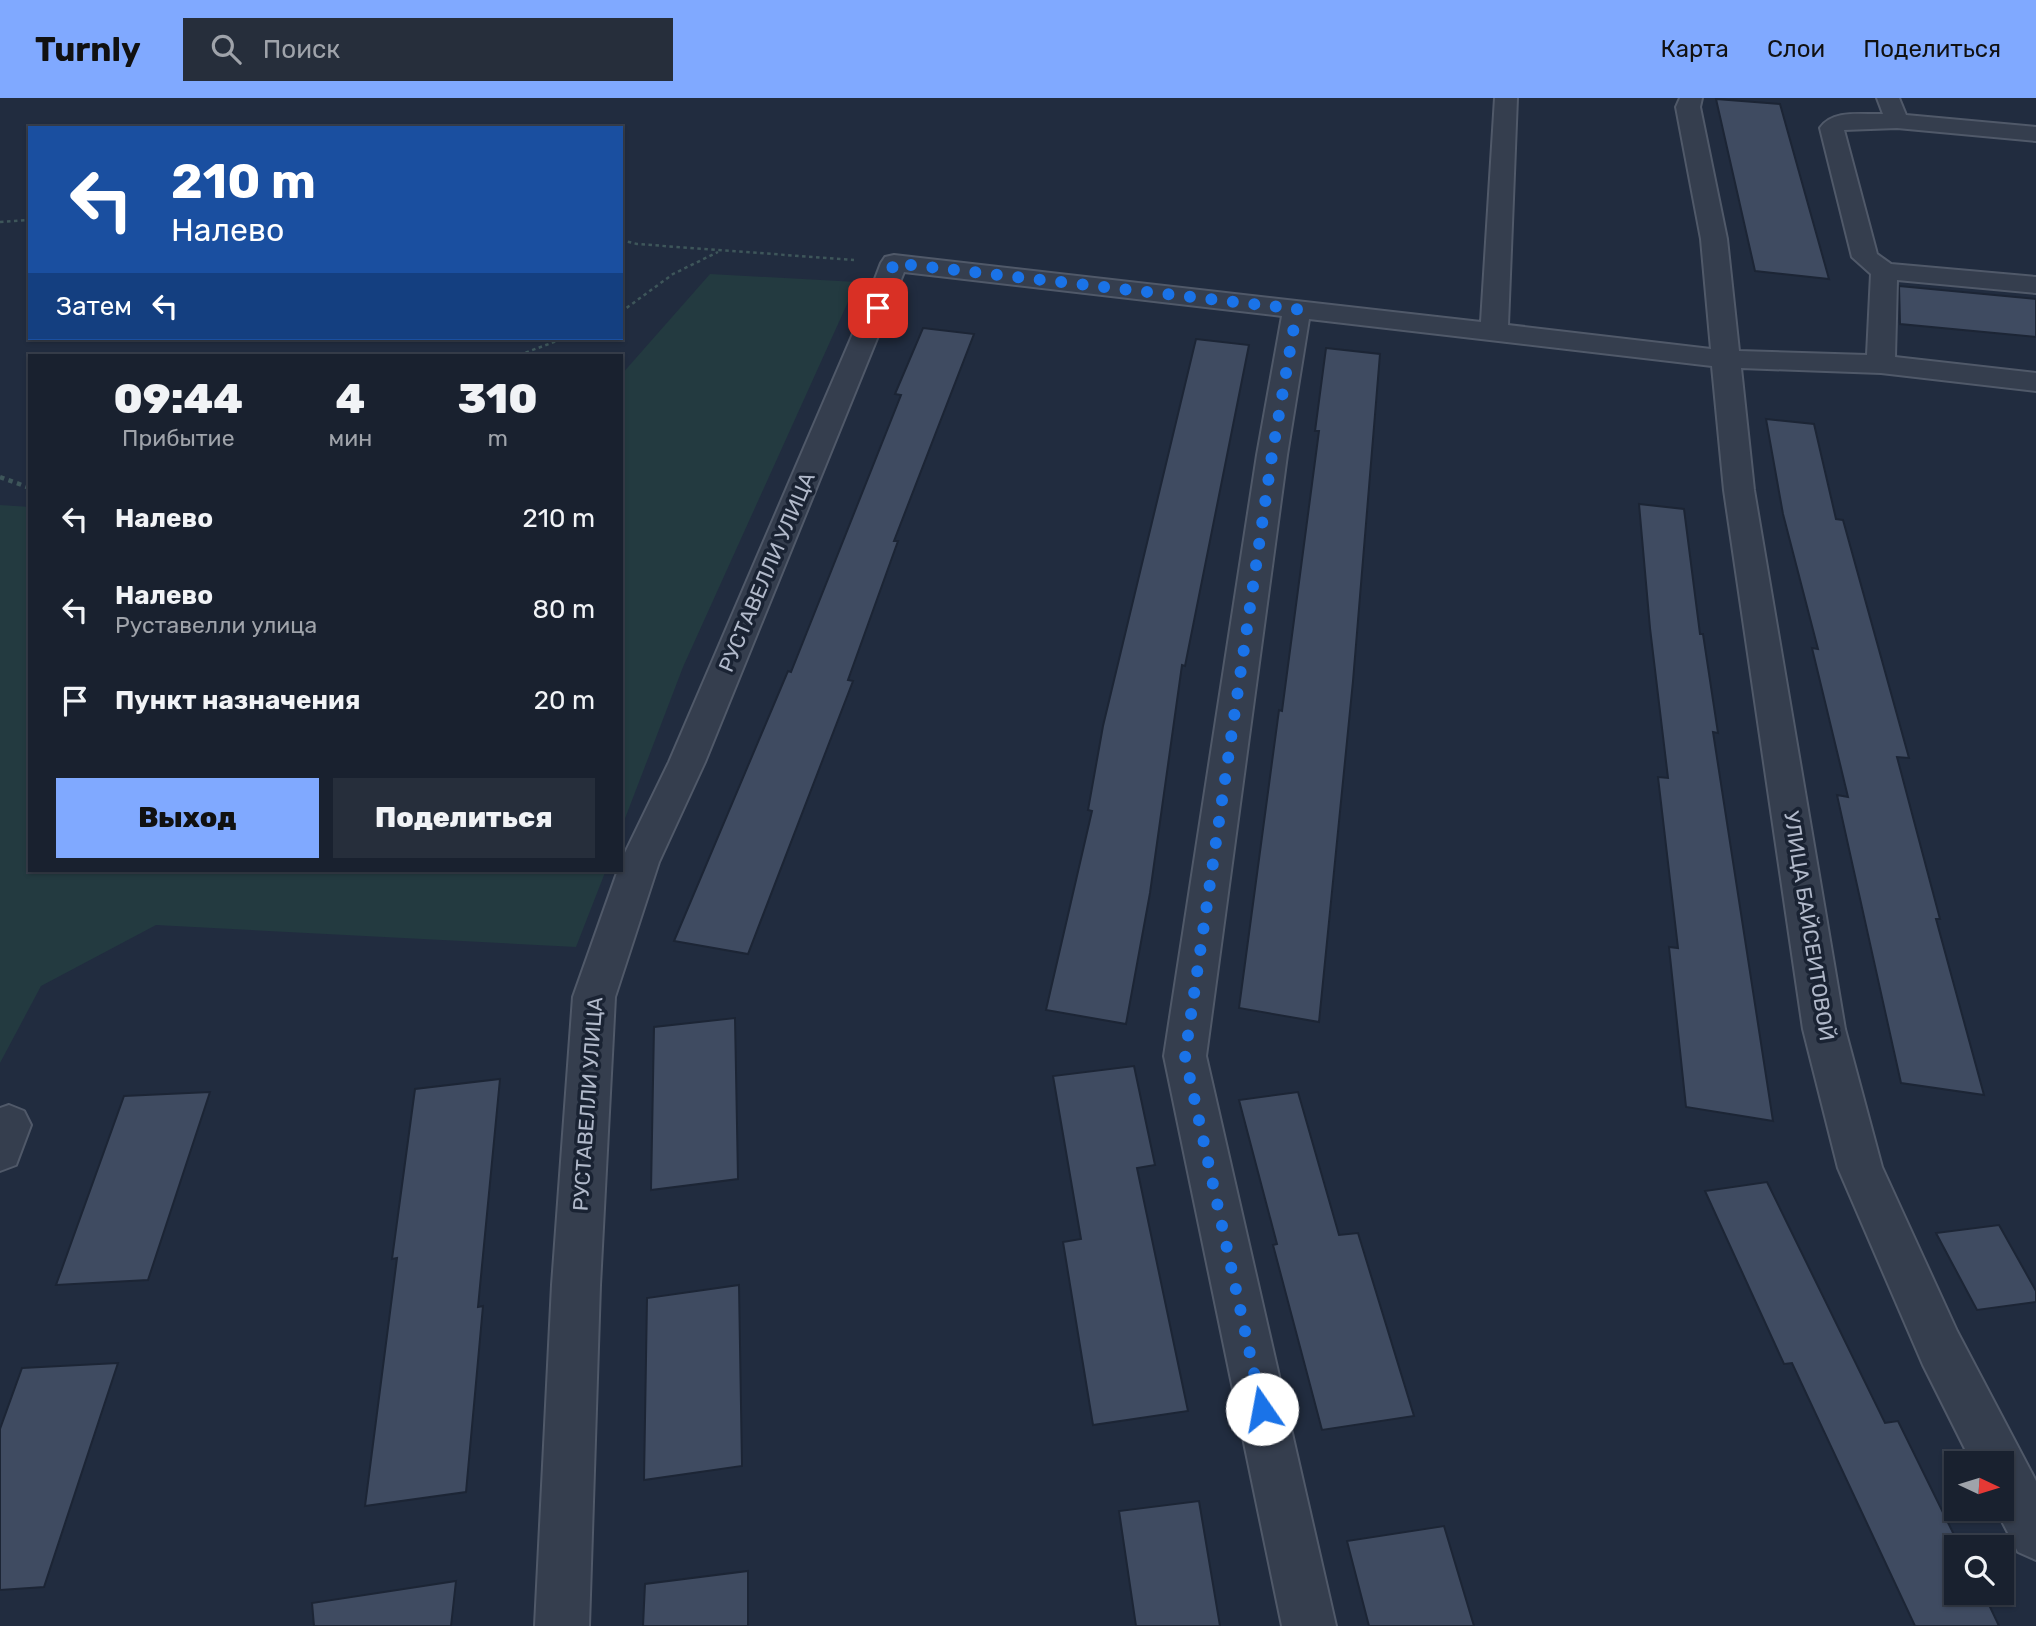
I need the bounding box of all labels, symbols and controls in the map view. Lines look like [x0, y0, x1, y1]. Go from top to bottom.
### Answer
search box [183, 18, 673, 81]
text: Turnly [35, 30, 141, 69]
icon: search [207, 30, 245, 68]
text: Поиск [263, 34, 340, 65]
text: Карта [1660, 35, 1729, 63]
text: Слои [1767, 35, 1825, 63]
text: Поделиться [1863, 35, 2001, 63]
text: 210 m [171, 152, 316, 210]
icon: left [56, 154, 147, 245]
text: Налево [171, 211, 284, 249]
pin [848, 278, 908, 338]
icon: left [146, 287, 184, 325]
icon: arrive [859, 289, 897, 327]
text: Затем [56, 291, 132, 322]
text: 09:44 [113, 374, 243, 424]
text: 4 [336, 374, 365, 424]
text: 310 [458, 374, 538, 424]
text: Прибытие [122, 424, 235, 452]
text: мин [329, 424, 372, 452]
text: m [487, 424, 508, 452]
street label: РУСТАВЕЛЛИ УЛИЦА [713, 468, 820, 675]
icon: left [56, 500, 94, 538]
text: Налево [115, 503, 213, 534]
text: 210 m [523, 503, 595, 534]
text: Налево [115, 580, 213, 611]
icon: left [56, 591, 94, 629]
text: 80 m [532, 594, 595, 625]
text: Руставелли улица [115, 611, 317, 639]
icon: arrive [56, 682, 94, 720]
text: Пункт назначения [115, 685, 360, 716]
text: 20 m [534, 685, 595, 716]
button: Выход [56, 778, 319, 858]
button: Поделиться [333, 778, 595, 858]
street label: УЛИЦА БАЙСЕИТОВОЙ [1779, 809, 1840, 1043]
street label: РУСТАВЕЛЛИ УЛИЦА [568, 996, 607, 1212]
position arrow [1225, 1372, 1299, 1446]
north arrow [1944, 1451, 2014, 1521]
map controls [1944, 1451, 2014, 1605]
button: search [1944, 1535, 2014, 1605]

